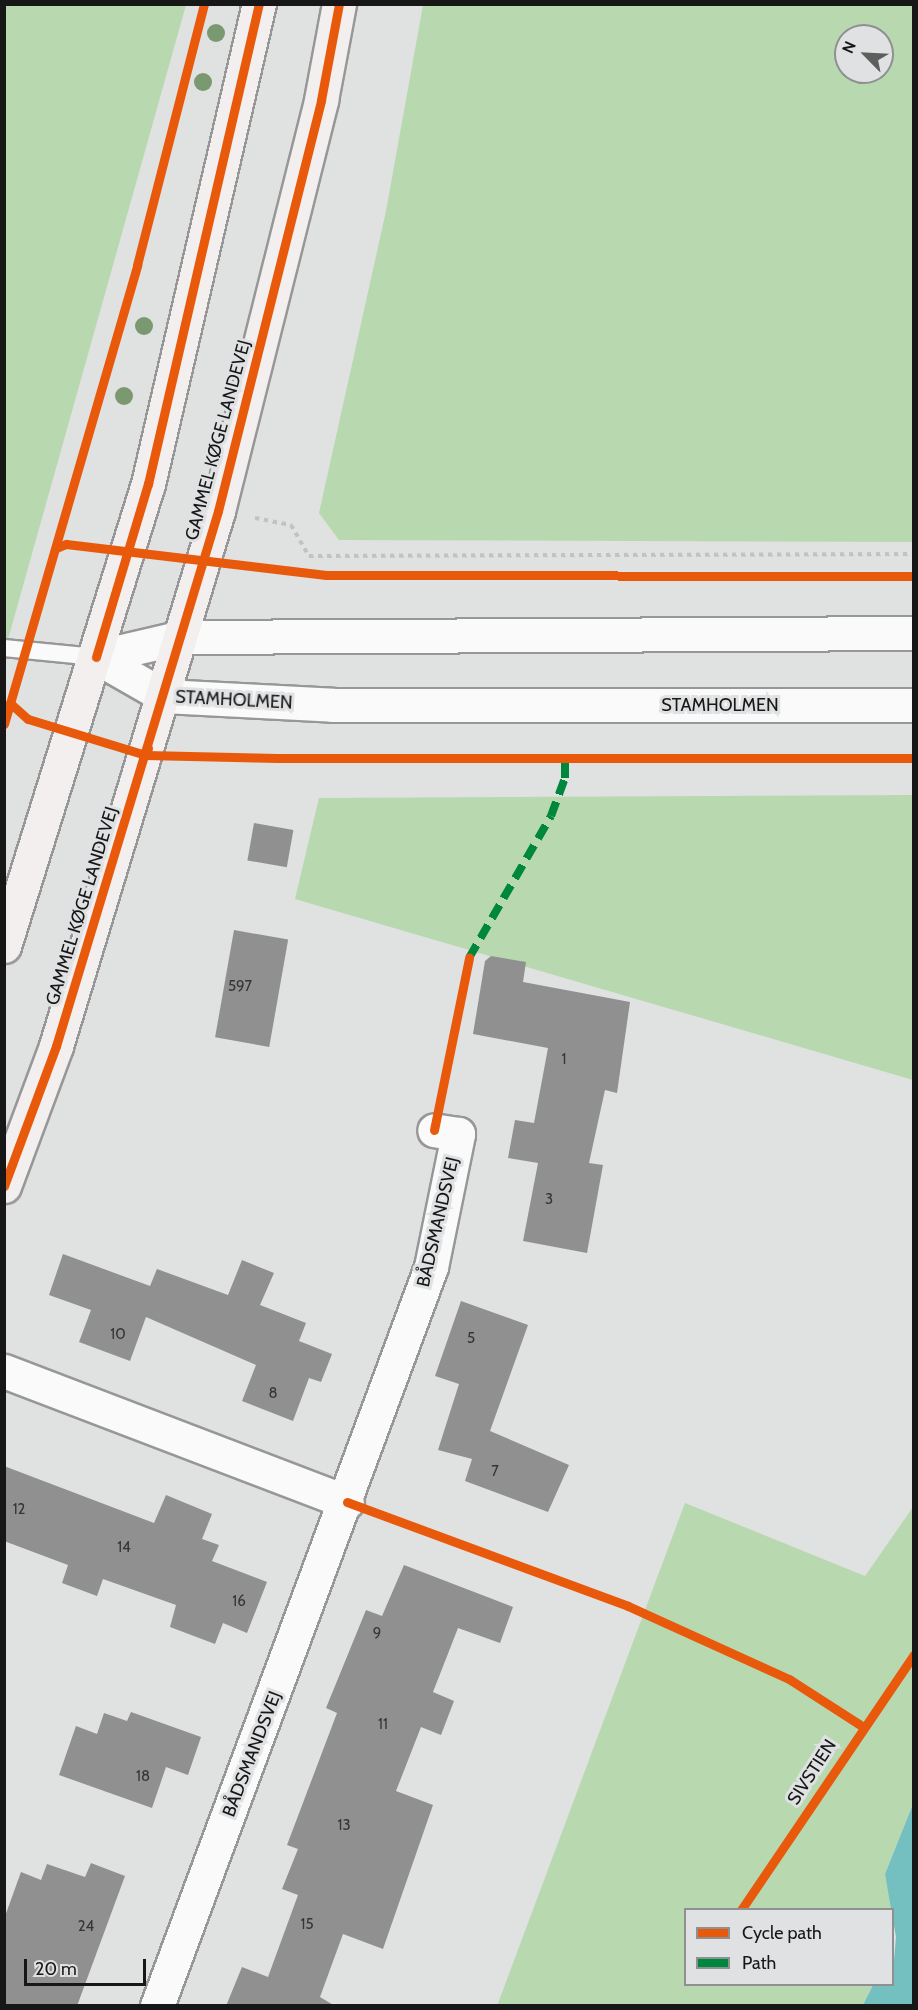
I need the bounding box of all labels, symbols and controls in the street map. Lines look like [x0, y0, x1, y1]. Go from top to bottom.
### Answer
north arrow [834, 24, 894, 84]
text: N [838, 38, 860, 56]
street label: GAMMEL KØGE LANDEVEJ [181, 338, 255, 542]
street label: STAMHOLMEN [175, 686, 293, 714]
street label: STAMHOLMEN [661, 694, 779, 716]
street label: GAMMEL KØGE LANDEVEJ [41, 804, 123, 1008]
house number: 597 [228, 978, 252, 996]
house number: 1 [562, 1051, 566, 1069]
street label: BÅDSMANDSVEJ [413, 1155, 463, 1289]
house number: 3 [545, 1191, 553, 1209]
house number: 10 [110, 1326, 126, 1344]
house number: 5 [467, 1330, 475, 1348]
house number: 8 [268, 1385, 278, 1403]
house number: 7 [491, 1463, 499, 1481]
house number: 12 [13, 1501, 25, 1519]
house number: 14 [117, 1539, 131, 1557]
house number: 16 [232, 1593, 246, 1611]
house number: 9 [373, 1625, 381, 1643]
street label: BÅDSMANDSVEJ [218, 1688, 286, 1820]
house number: 11 [378, 1716, 388, 1734]
street label: SIVSTIEN [783, 1735, 841, 1809]
house number: 18 [136, 1768, 150, 1786]
house number: 13 [337, 1817, 351, 1835]
legend [684, 1908, 894, 1986]
house number: 15 [300, 1916, 314, 1934]
house number: 24 [78, 1918, 94, 1936]
text: Cycle path [742, 1922, 822, 1944]
scale bar [27, 1947, 148, 1985]
text: Path [742, 1952, 776, 1974]
text: 20 m [35, 1958, 77, 1980]

